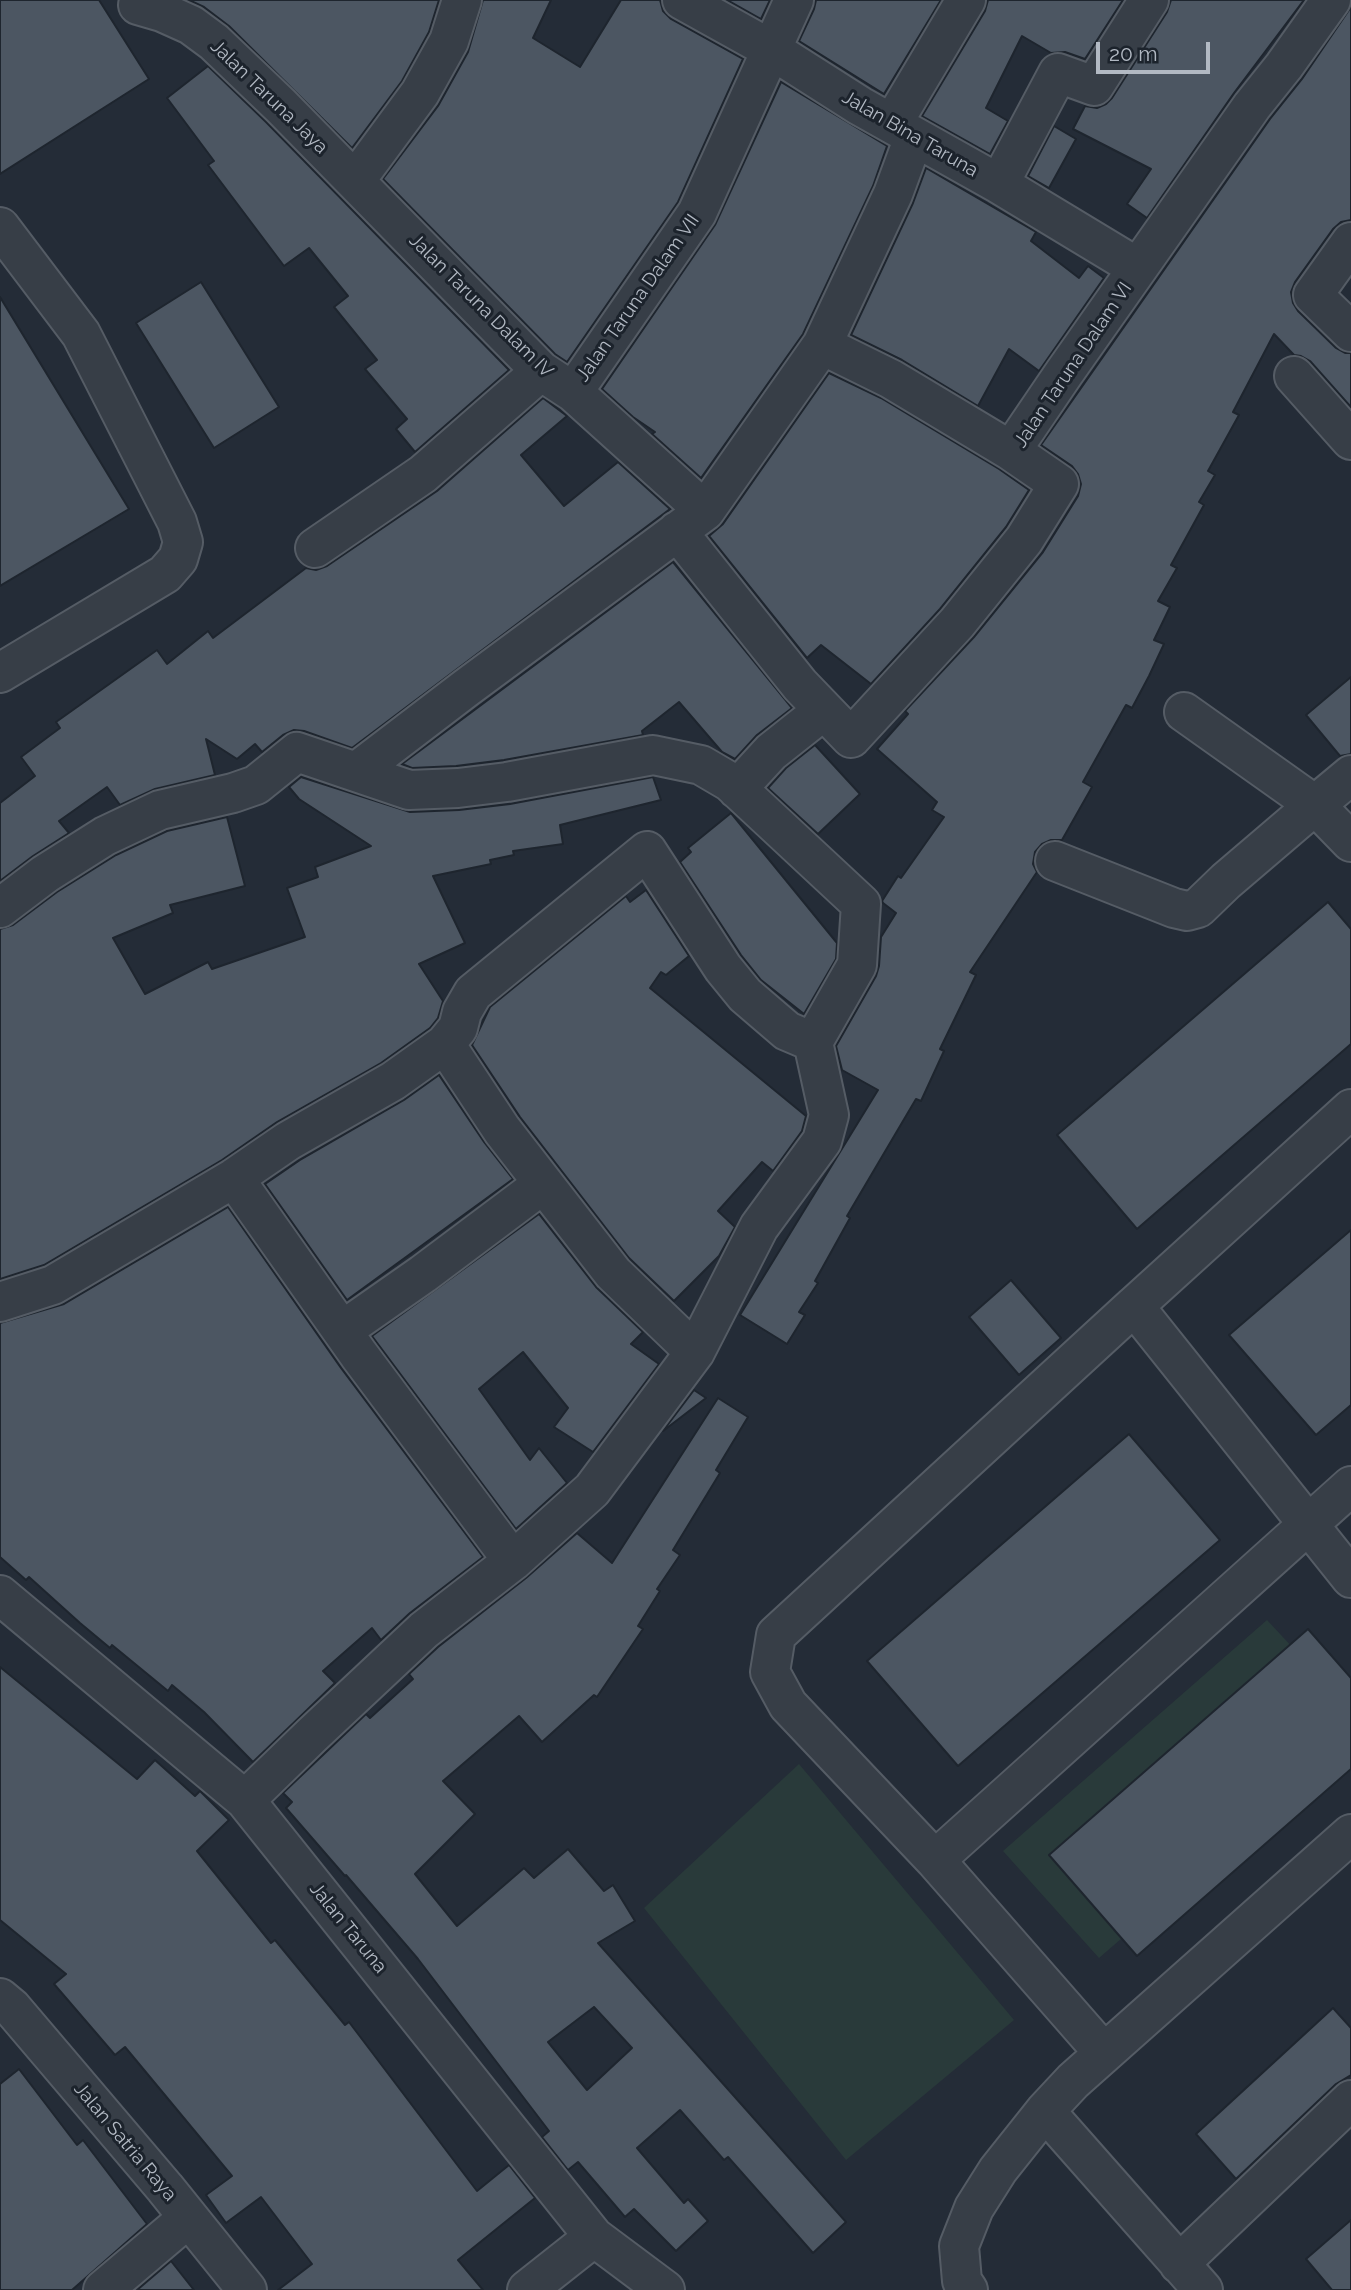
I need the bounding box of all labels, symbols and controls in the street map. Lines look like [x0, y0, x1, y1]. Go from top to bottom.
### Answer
scale bar [1099, 28, 1213, 72]
street label: Jalan Taruna Jaya [206, 35, 332, 159]
text: 20 m [1109, 41, 1157, 66]
street label: Jalan Bina Taruna [838, 86, 982, 182]
street label: Jalan Taruna Dalam VII [572, 210, 704, 386]
street label: Jalan Taruna Dalam IV [404, 229, 558, 383]
street label: Jalan Taruna Dalam VI [1009, 278, 1137, 452]
street label: Jalan Taruna [304, 1878, 392, 1978]
street label: Jalan Satria Raya [69, 2078, 181, 2206]

